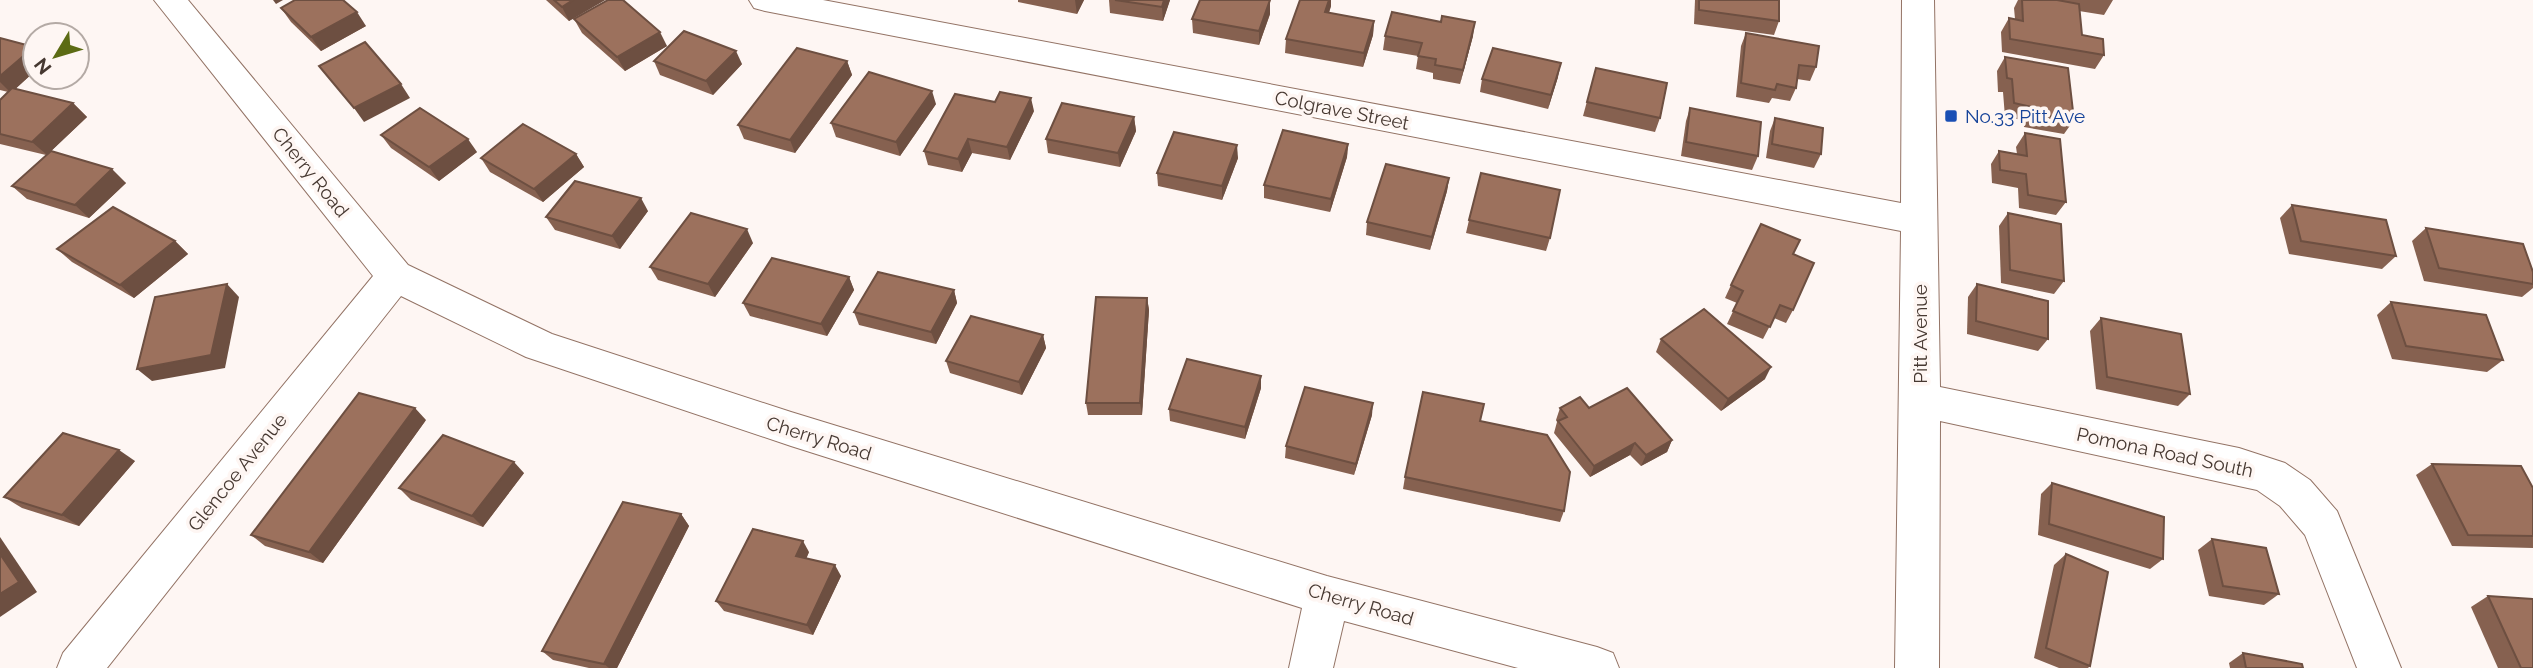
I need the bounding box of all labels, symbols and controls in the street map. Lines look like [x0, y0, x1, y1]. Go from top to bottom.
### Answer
north arrow [21, 21, 91, 91]
text: N [29, 54, 56, 79]
street label: Colgrave Street [1273, 86, 1412, 134]
place label: No.33 Pitt Ave [1965, 105, 2085, 127]
marker: No.33 Pitt Ave [1943, 108, 1959, 124]
street label: Cherry Road [268, 123, 354, 221]
street label: Pitt Avenue [1909, 284, 1931, 384]
street label: Glencoe Avenue [183, 409, 291, 535]
street label: Cherry Road [764, 412, 874, 464]
street label: Pomona Road South [2075, 423, 2255, 481]
street label: Cherry Road [1306, 578, 1416, 630]

